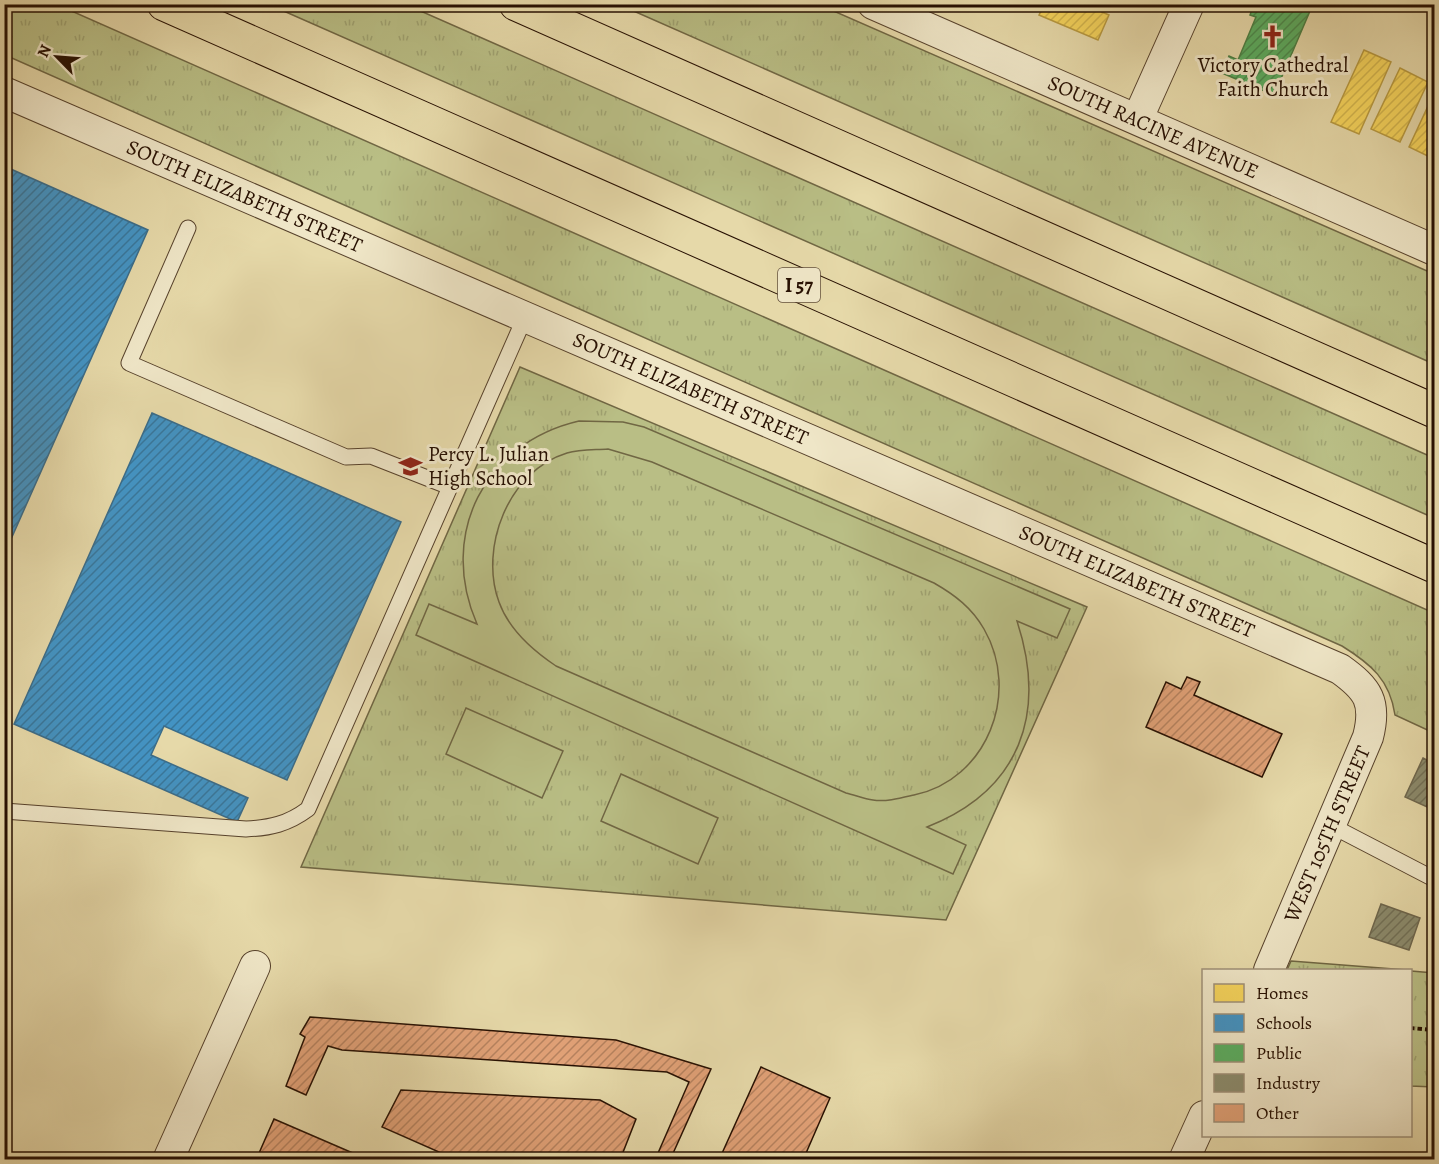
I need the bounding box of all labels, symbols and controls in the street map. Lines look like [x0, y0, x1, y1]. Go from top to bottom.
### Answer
church icon: Victory Cathedral Faith Church [1260, 24, 1286, 50]
north arrow [27, 27, 87, 87]
text: N [32, 41, 57, 61]
place label: Victory Cathedral Faith Church [1197, 51, 1348, 103]
street label: SOUTH RACINE AVENUE [1044, 68, 1263, 185]
street label: SOUTH ELIZABETH STREET [122, 133, 367, 259]
road number: I 57 [778, 268, 820, 302]
street label: SOUTH ELIZABETH STREET [568, 325, 813, 452]
place label: Percy L. Julian High School [428, 440, 549, 492]
school or university icon: Percy L. Julian High School [397, 453, 423, 479]
street label: SOUTH ELIZABETH STREET [1015, 518, 1260, 645]
street label: WEST 105TH STREET [1277, 741, 1377, 928]
legend [1202, 969, 1412, 1137]
text: Homes [1256, 981, 1308, 1005]
text: Schools [1256, 1011, 1312, 1035]
text: Public [1256, 1041, 1302, 1065]
text: Industry [1256, 1071, 1321, 1095]
text: Other [1256, 1101, 1299, 1125]

